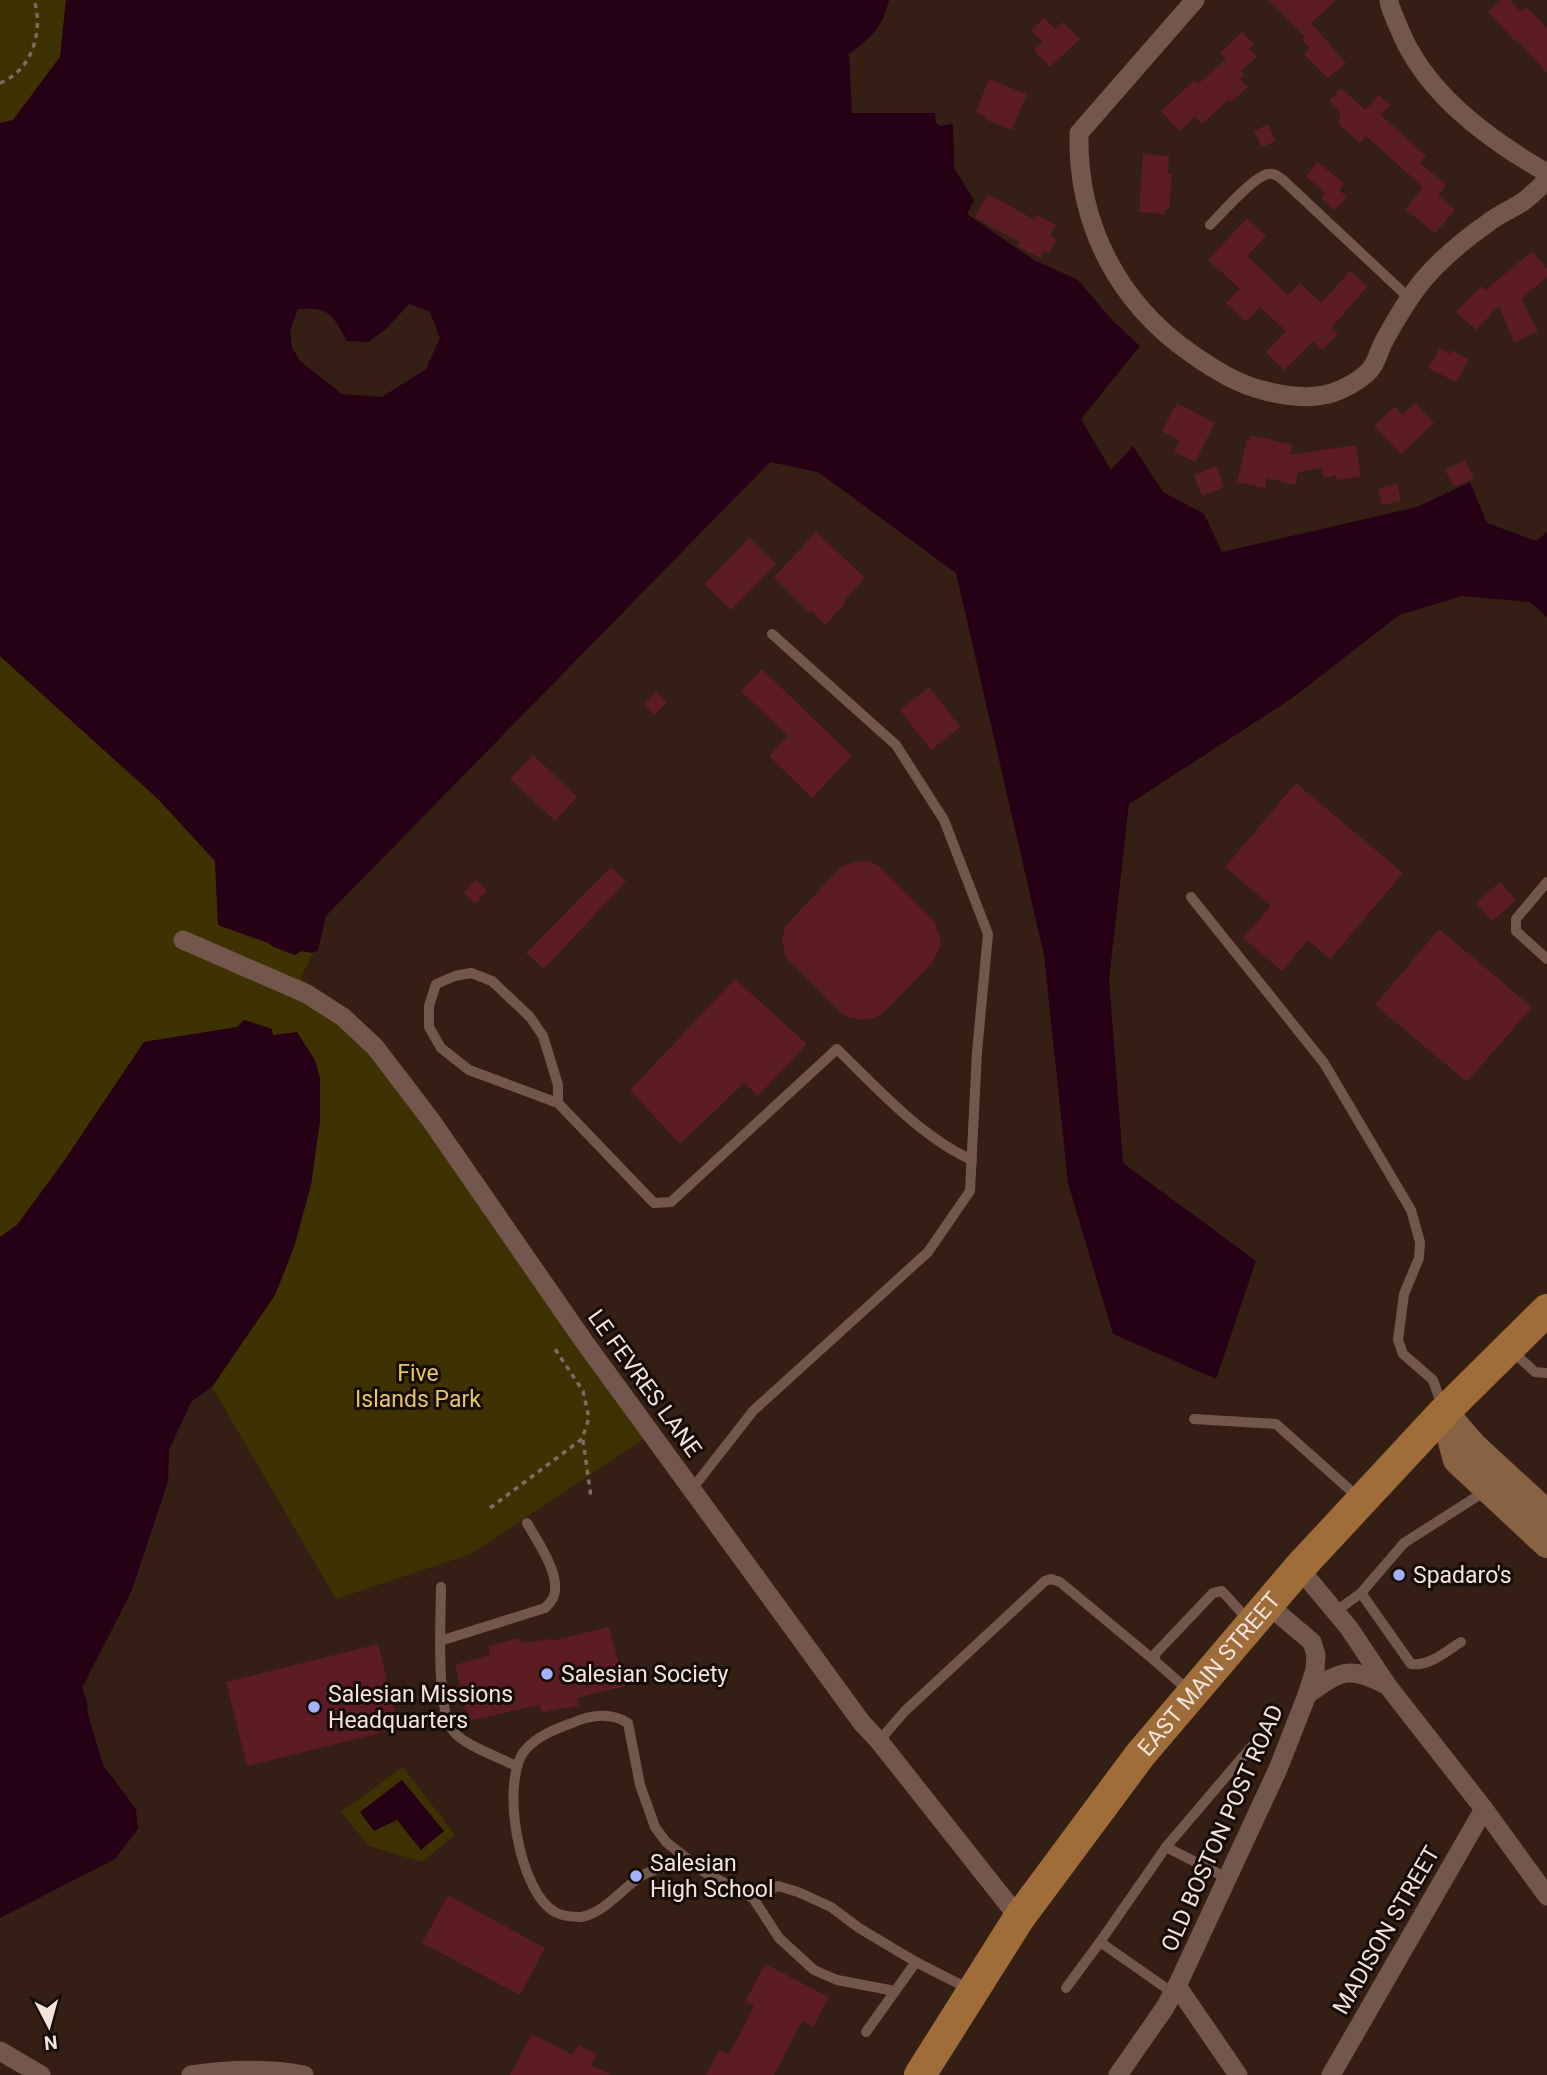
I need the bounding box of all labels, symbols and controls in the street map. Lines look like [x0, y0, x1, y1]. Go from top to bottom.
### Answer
street label: LE FEVRES LANE [582, 1304, 707, 1462]
park label: Five Islands Park [355, 1360, 481, 1413]
place label: Spadaro's [1413, 1562, 1512, 1589]
marker: Spadaro's [1391, 1567, 1407, 1583]
street label: EAST MAIN STREET [1132, 1587, 1287, 1762]
place label: Salesian Society [561, 1661, 728, 1688]
marker: Salesian Society [539, 1666, 555, 1682]
place label: Salesian Missions Headquarters [328, 1681, 513, 1734]
marker: Salesian Missions Headquarters [306, 1699, 322, 1715]
street label: OLD BOSTON POST ROAD [1156, 1701, 1289, 1956]
street label: MADISON STREET [1327, 1841, 1446, 2019]
place label: Salesian High School [650, 1850, 773, 1903]
marker: Salesian High School [628, 1868, 644, 1884]
north arrow [14, 1991, 84, 2061]
text: N [43, 2030, 59, 2055]

